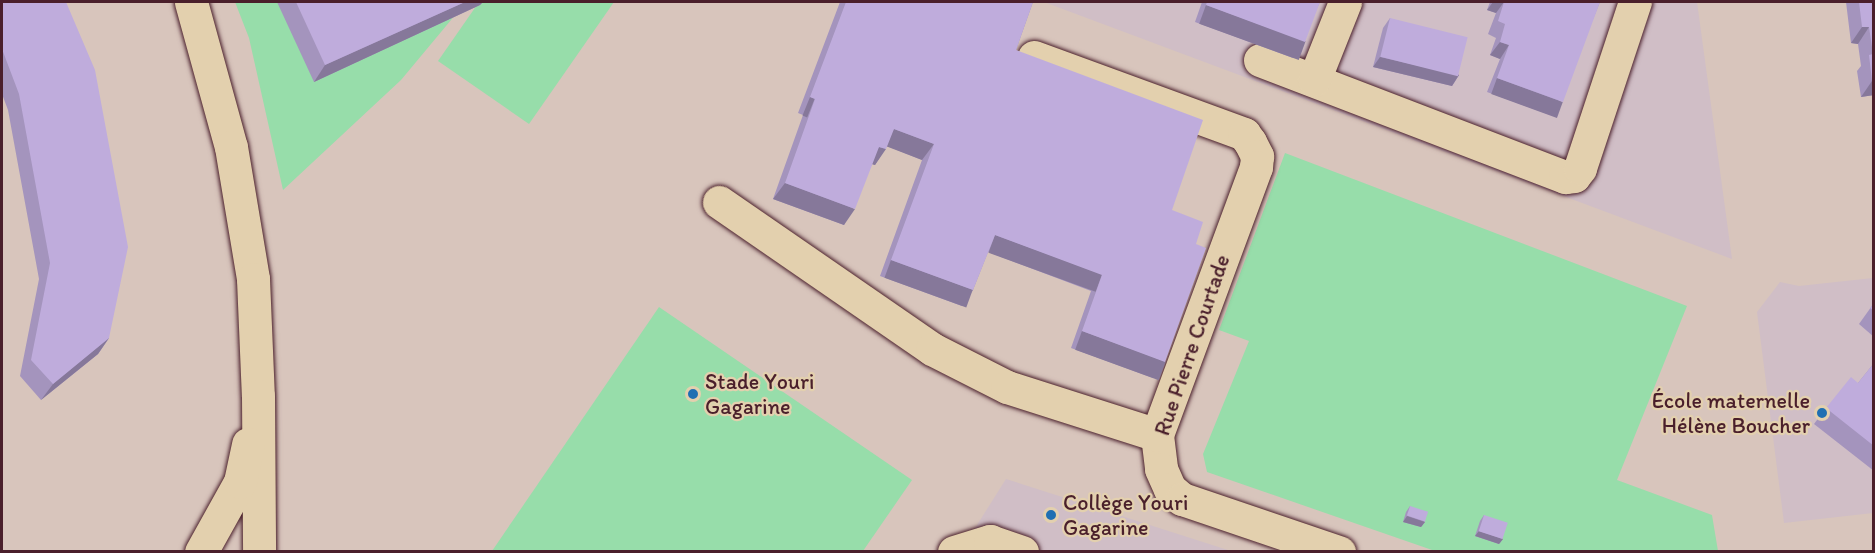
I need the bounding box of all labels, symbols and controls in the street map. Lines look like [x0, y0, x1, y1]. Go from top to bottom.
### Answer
street label: Rue Pierre Courtade [1149, 251, 1235, 439]
place label: Stade Youri Gagarine [705, 368, 813, 420]
marker: Stade Youri Gagarine [686, 387, 700, 401]
place label: École maternelle Hélène Boucher [1651, 387, 1810, 439]
marker: École maternelle Hélène Boucher [1815, 406, 1829, 420]
place label: Collège Youri Gagarine [1063, 489, 1187, 540]
marker: Collège Youri Gagarine [1044, 508, 1058, 522]

